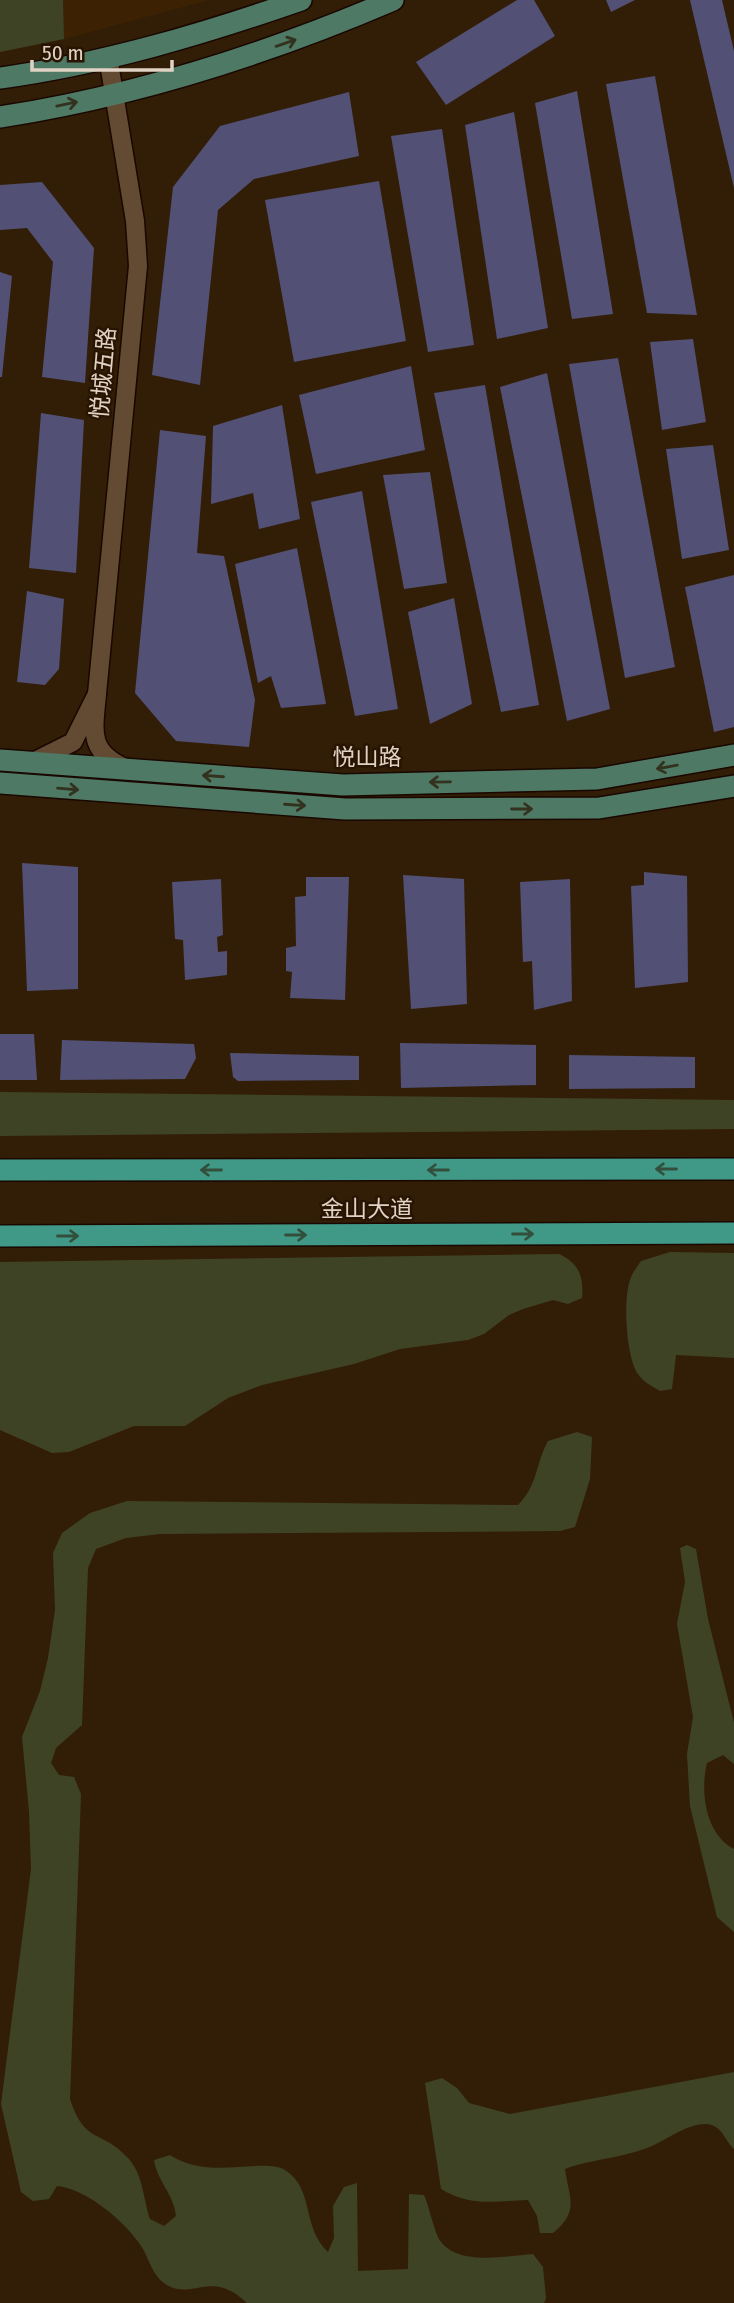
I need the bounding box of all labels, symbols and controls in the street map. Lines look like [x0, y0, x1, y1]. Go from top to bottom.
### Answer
scale bar [32, 28, 172, 72]
one-way arrow [274, 36, 296, 48]
text: 50 m [42, 40, 84, 66]
one-way arrow [55, 97, 78, 111]
street label: 悦城五路 [85, 326, 121, 420]
street label: 悦山路 [333, 743, 402, 771]
one-way arrow [656, 761, 679, 774]
one-way arrow [202, 769, 225, 782]
one-way arrow [429, 776, 452, 789]
one-way arrow [56, 783, 79, 796]
one-way arrow [283, 799, 306, 812]
one-way arrow [511, 802, 534, 816]
one-way arrow [655, 1162, 678, 1176]
one-way arrow [200, 1163, 223, 1177]
one-way arrow [427, 1163, 450, 1177]
street label: 金山大道 [321, 1195, 413, 1223]
one-way arrow [511, 1227, 534, 1241]
one-way arrow [284, 1228, 307, 1242]
one-way arrow [56, 1230, 79, 1243]

